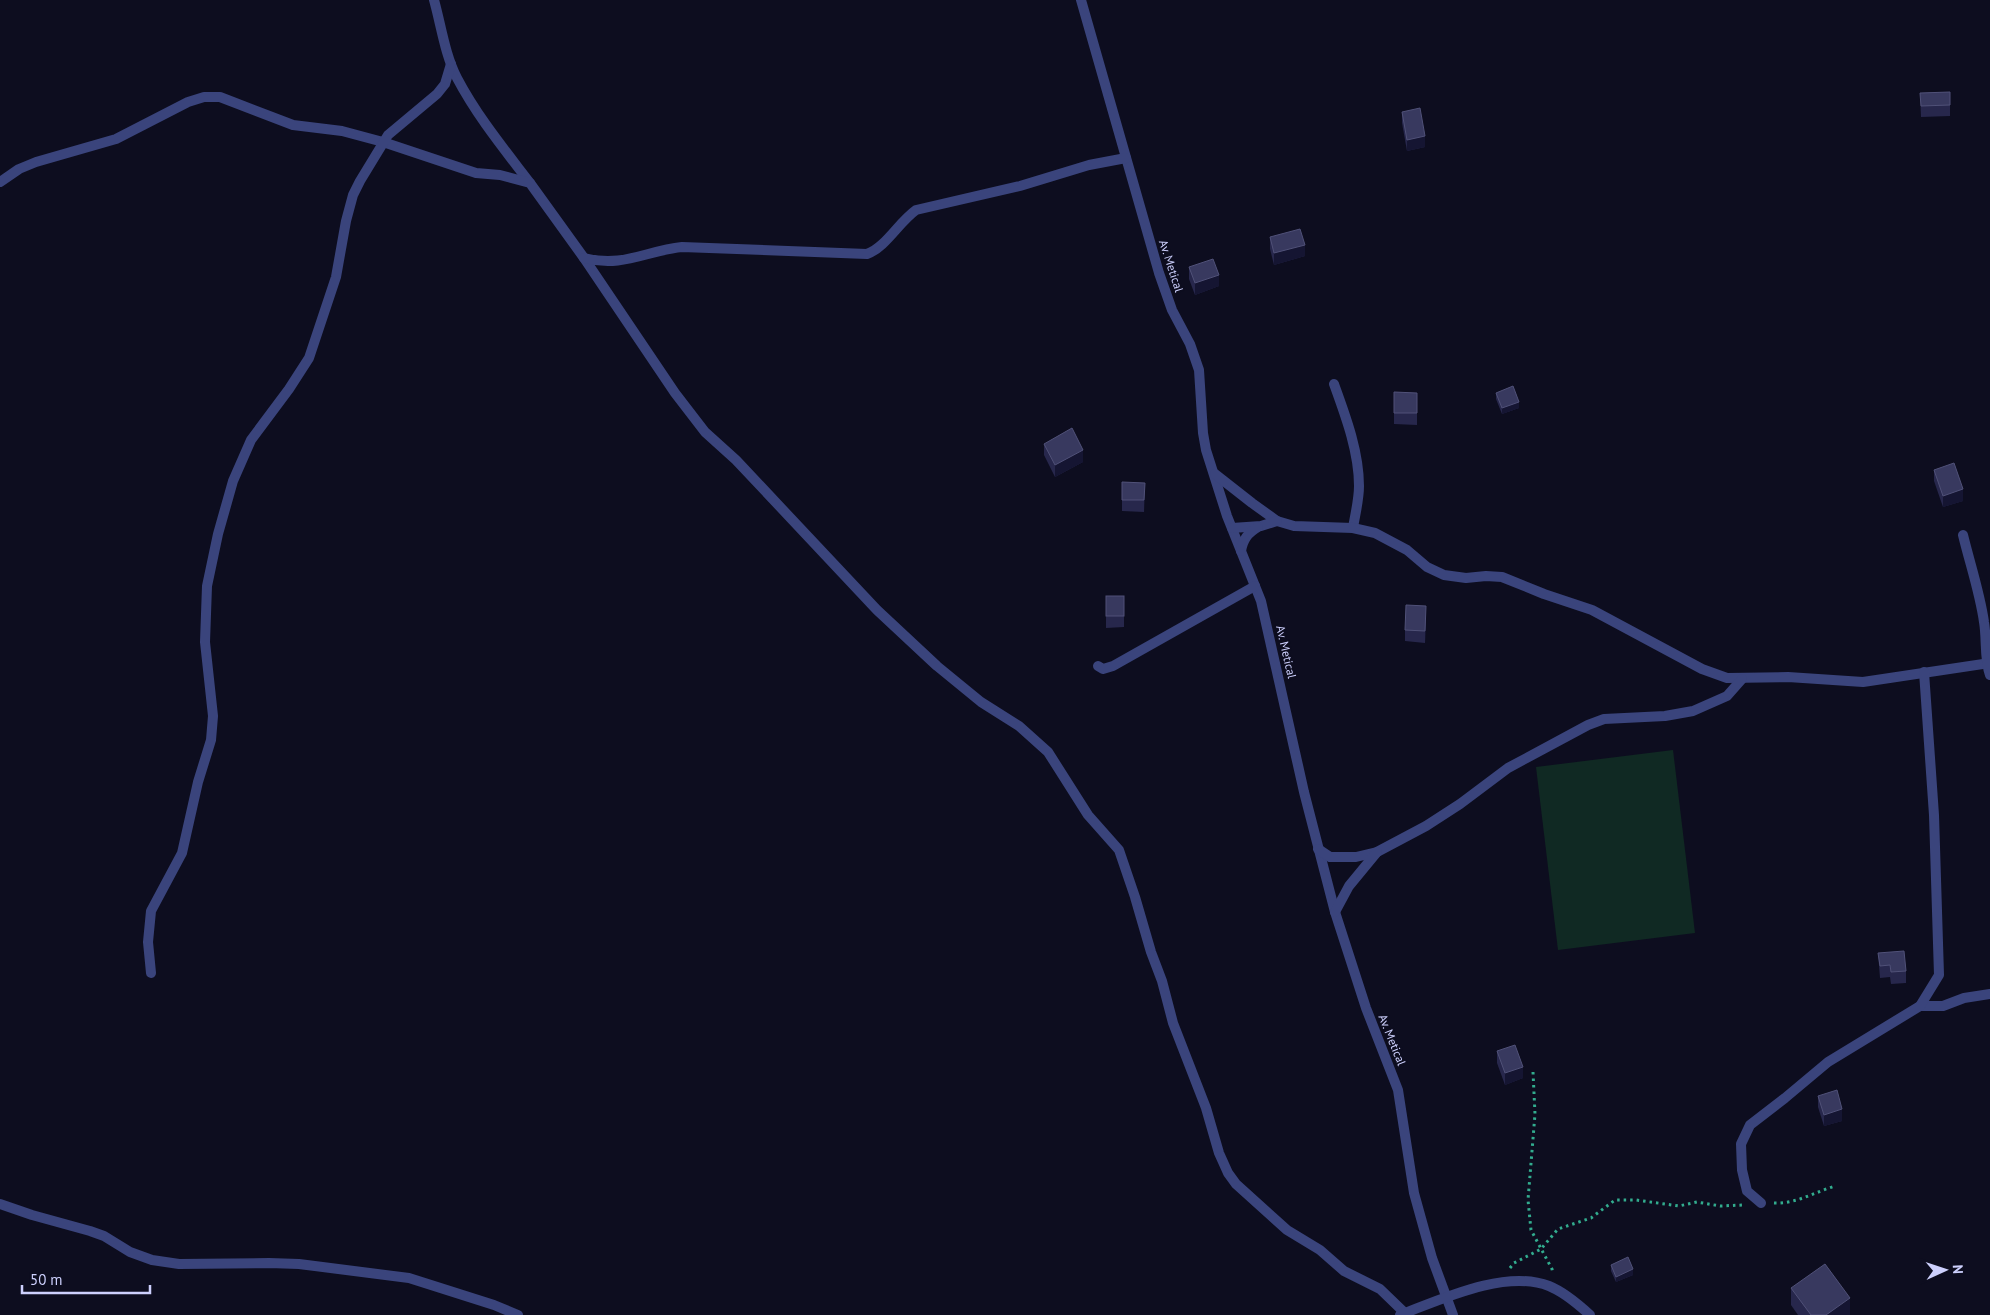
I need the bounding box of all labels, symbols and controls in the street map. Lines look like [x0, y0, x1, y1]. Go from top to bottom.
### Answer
street label: Av. Metical [1156, 238, 1187, 294]
street label: Av. Metical [1273, 624, 1300, 680]
street label: Av. Metical [1375, 1012, 1410, 1068]
north arrow [1920, 1245, 1970, 1295]
scale bar [22, 1262, 150, 1294]
text: N [1949, 1264, 1967, 1274]
text: 50 m [30, 1270, 63, 1289]

